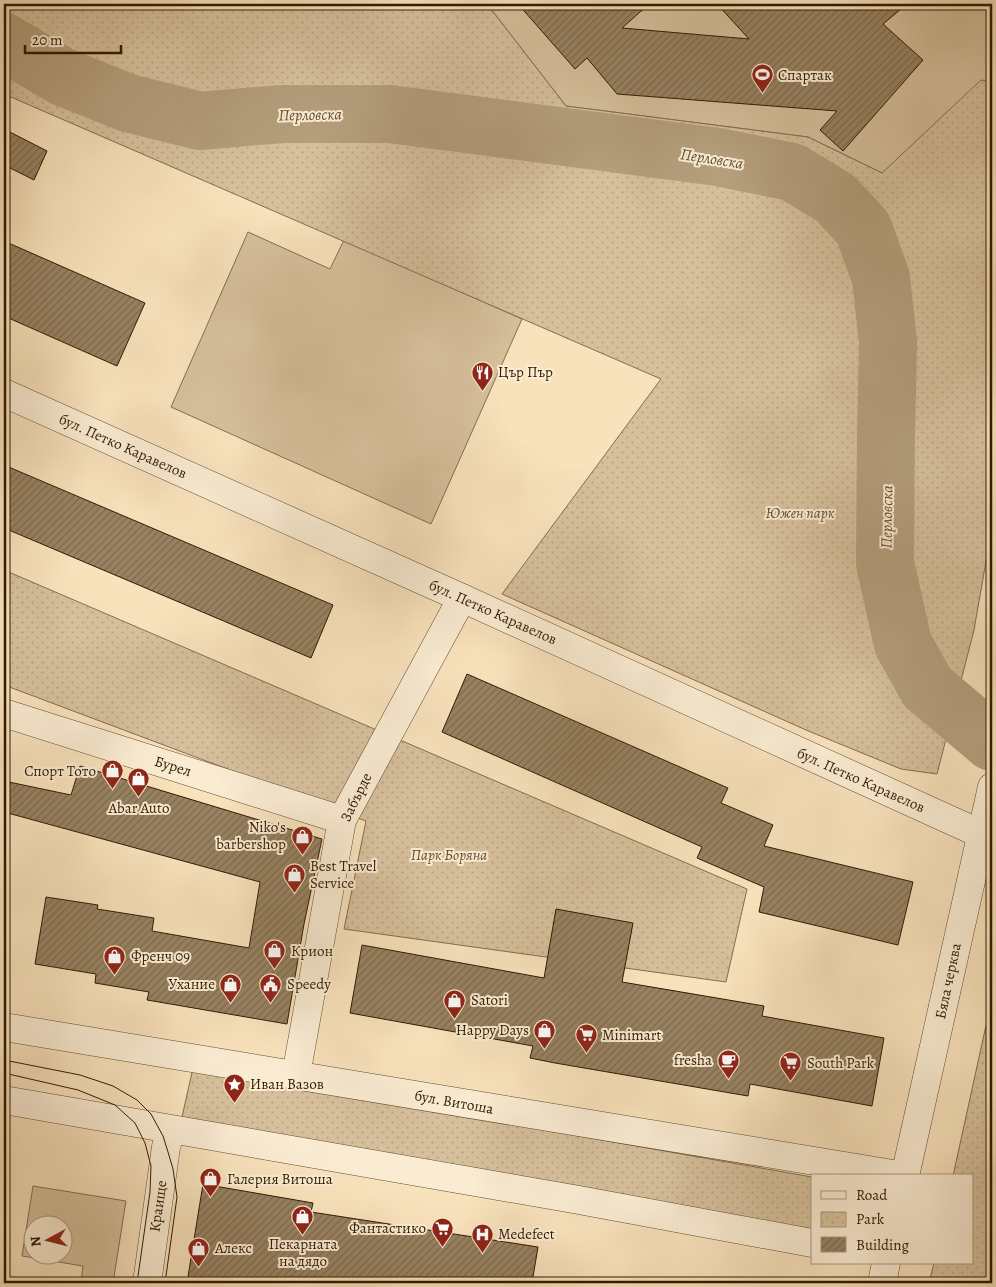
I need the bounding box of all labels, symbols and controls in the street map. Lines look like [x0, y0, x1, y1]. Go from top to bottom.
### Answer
scale bar [25, 22, 121, 54]
text: 20 m [32, 30, 63, 50]
sports icon: Спартак [750, 63, 774, 94]
place label: Спартак [778, 65, 832, 85]
water label: Перловска [278, 103, 342, 127]
water label: Перловска [679, 143, 745, 175]
restaurant icon: Цър Пър [470, 360, 494, 391]
place label: Цър Пър [498, 362, 553, 382]
street label: бул. Петко Каравелов [56, 409, 190, 483]
water label: Перловска [875, 485, 899, 549]
park label: Южен парк [766, 503, 835, 523]
street label: бул. Петко Каравелов [426, 575, 560, 649]
street label: бул. Петко Каравелов [794, 743, 928, 817]
street label: Бурел [152, 751, 194, 781]
shop icon: Спорт Тото [100, 759, 124, 790]
place label: Спорт Тото [24, 761, 96, 781]
shop icon: Abar Auto [127, 767, 151, 798]
street label: Забърде [336, 769, 376, 825]
place label: Abar Auto [108, 798, 169, 818]
place label: Niko's barbershop [216, 817, 286, 854]
shop icon: Niko's barbershop [290, 824, 314, 855]
park label: Парк Боряна [411, 845, 487, 865]
place label: Best Travel Service [310, 856, 377, 893]
shop icon: Best Travel Service [282, 863, 306, 894]
shop icon: Крион [263, 939, 287, 970]
place label: Крион [291, 941, 334, 961]
street label: Бяла черква [930, 941, 966, 1021]
shop icon: Френч 09 [103, 944, 127, 975]
place label: Френч 09 [131, 946, 190, 966]
shop icon: Ухание [219, 972, 243, 1003]
public building icon: Speedy [259, 972, 283, 1003]
place label: Ухание [169, 974, 215, 994]
place label: Speedy [287, 974, 331, 994]
shop icon: Satori [443, 988, 467, 1019]
place label: Satori [471, 990, 508, 1010]
shop icon: Happy Days [533, 1018, 557, 1049]
place label: Happy Days [456, 1020, 529, 1040]
supermarket icon: Minimart [574, 1023, 598, 1054]
place label: Minimart [602, 1025, 661, 1045]
cafe icon: fresha [716, 1048, 740, 1079]
place label: fresha [674, 1050, 712, 1070]
supermarket icon: South Park [779, 1051, 803, 1082]
place label: South Park [807, 1053, 875, 1073]
place icon: Иван Вазов [222, 1072, 246, 1103]
place label: Иван Вазов [250, 1074, 324, 1094]
street label: бул. Витоша [413, 1085, 495, 1119]
shop icon: Галерия Витоша [199, 1167, 223, 1198]
place label: Галерия Витоша [227, 1169, 333, 1189]
legend [811, 1174, 974, 1264]
street label: Краище [144, 1179, 172, 1233]
text: Road [856, 1185, 888, 1205]
shop icon: Пекарната на дядо [291, 1204, 315, 1235]
text: Park [856, 1209, 885, 1229]
north arrow [22, 1214, 72, 1264]
supermarket icon: Фантастико [430, 1216, 454, 1247]
place label: Фантастико [349, 1218, 426, 1238]
hospital icon: Medefect [470, 1222, 494, 1253]
place label: Medefect [498, 1224, 555, 1244]
place label: Пекарната на дядо [269, 1234, 337, 1271]
text: N [26, 1235, 46, 1248]
text: Building [856, 1235, 909, 1255]
shop icon: Алекс [187, 1236, 211, 1267]
place label: Алекс [214, 1238, 252, 1258]

